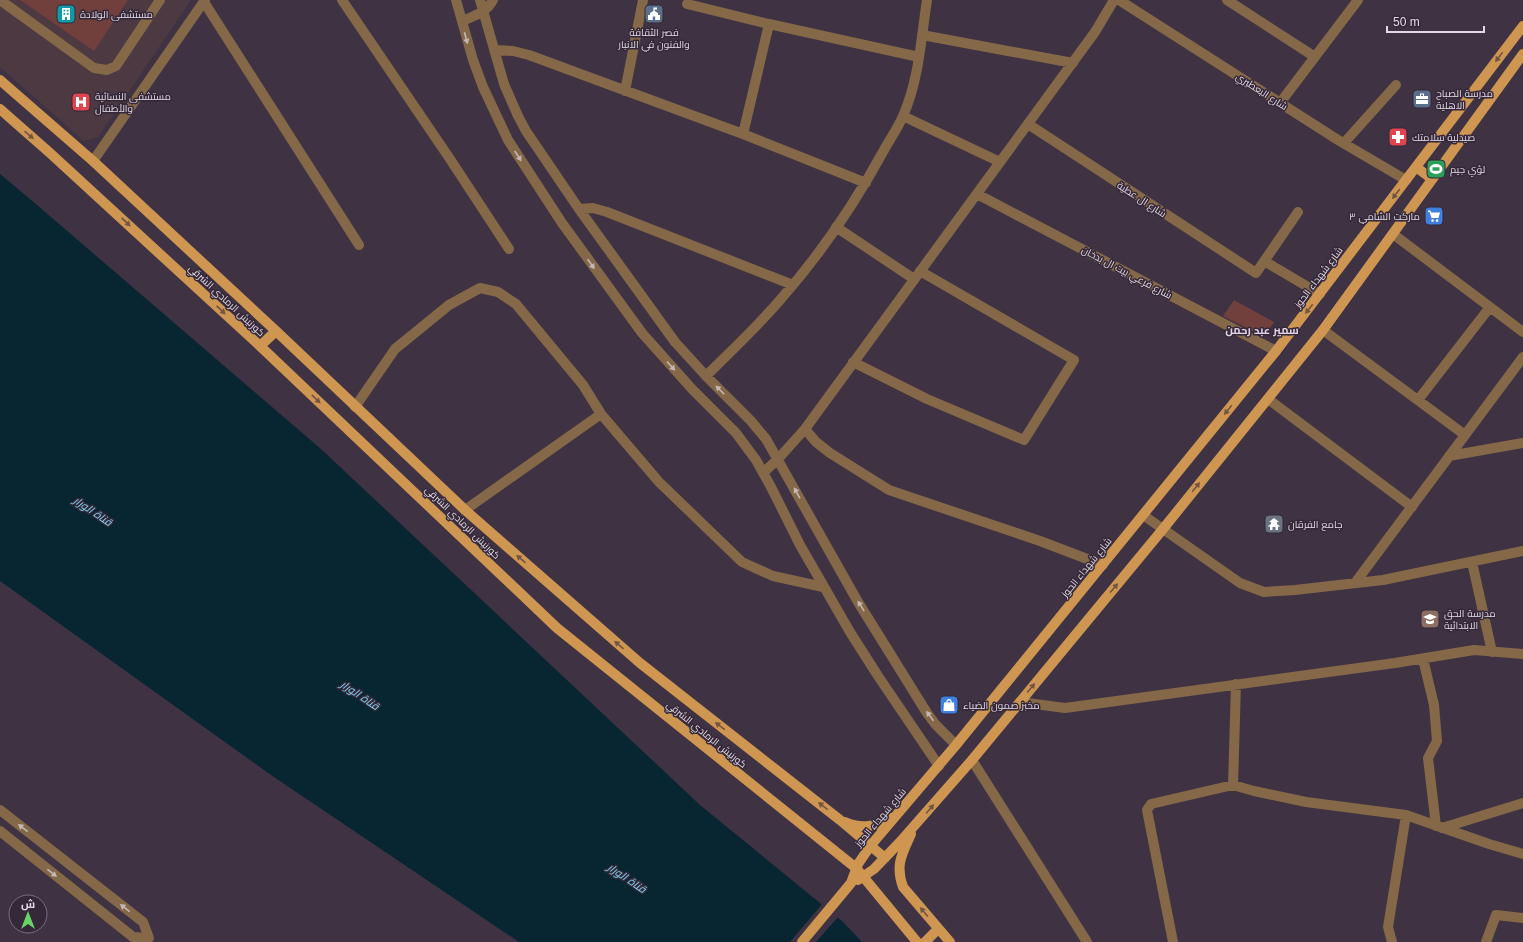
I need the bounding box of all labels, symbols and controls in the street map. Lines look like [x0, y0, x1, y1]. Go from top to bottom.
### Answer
building icon: مستشفى الولادة [55, 3, 77, 25]
public building icon: فصر الثقافة والفنون في الانبار [643, 3, 665, 25]
scale bar [1387, 8, 1484, 34]
place label: مستشفى الولادة [80, 9, 153, 21]
text: 50 m [1393, 15, 1420, 29]
place label: فصر الثقافة والفنون في الانبار [617, 27, 690, 52]
one-way arrow [463, 32, 469, 44]
one-way arrow [1495, 51, 1504, 62]
street label: شارع البعطيري [1233, 71, 1290, 114]
office icon: مدرسة الصباح الاهلية [1411, 88, 1433, 110]
place label: مدرسة الصباح الاهلية [1436, 88, 1493, 111]
hospital icon: مستشفى النسائية والأطفال [70, 91, 92, 113]
place label: مستشفى النسائية والأطفال [95, 91, 171, 115]
pharmacy icon: صيدلية سلامتك [1387, 126, 1409, 148]
one-way arrow [24, 130, 35, 139]
place label: صيدلية سلامتك [1412, 132, 1475, 143]
one-way arrow [515, 150, 522, 162]
sports icon: لؤي جيم [1425, 158, 1447, 180]
place label: لؤي جيم [1450, 164, 1485, 177]
street label: شارع ال عطية [1115, 179, 1168, 220]
one-way arrow [1391, 188, 1400, 199]
supermarket icon: ماركت الشامي ٣ [1423, 205, 1445, 227]
place label: ماركت الشامي ٣ [1349, 211, 1420, 224]
one-way arrow [121, 218, 131, 227]
street label: شارع فرعي بيت ال بدخان [1079, 244, 1174, 303]
street label: شارع شهداء الحوز [1291, 245, 1346, 311]
one-way arrow [587, 258, 595, 269]
street label: كورنيش الرمادي الشرقي [185, 262, 267, 340]
one-way arrow [1305, 303, 1313, 314]
one-way arrow [216, 306, 227, 315]
district label: سمير عبد رحمن [1225, 324, 1299, 337]
one-way arrow [666, 361, 676, 371]
one-way arrow [715, 385, 725, 395]
one-way arrow [311, 394, 321, 404]
one-way arrow [1223, 405, 1232, 416]
one-way arrow [1192, 481, 1201, 492]
street label: كورنيش الرمادي الشرقي [422, 484, 502, 562]
one-way arrow [794, 487, 801, 499]
water label: قناة الورار [69, 493, 116, 530]
temple icon: جامع الفرقان [1263, 513, 1285, 535]
place label: جامع الفرقان [1288, 519, 1343, 531]
street label: شارع شهداء الحوز [1058, 535, 1114, 601]
one-way arrow [517, 555, 526, 564]
one-way arrow [1110, 582, 1118, 593]
one-way arrow [857, 600, 864, 612]
school or university icon: مدرسة الحق الابتدائية [1419, 608, 1441, 630]
place label: مدرسة الحق الابتدائية [1444, 608, 1496, 631]
one-way arrow [614, 640, 624, 649]
water label: قناة الورار [336, 677, 383, 714]
one-way arrow [1027, 682, 1036, 693]
shop icon: مخبز صمون الضياء [938, 694, 960, 716]
street label: كورنيش الرمادي الشرقي [663, 699, 749, 772]
place label: مخبز صمون الضياء [963, 700, 1040, 712]
one-way arrow [926, 711, 934, 722]
one-way arrow [715, 722, 726, 730]
street label: شارع شهداء الحوز [852, 786, 909, 850]
one-way arrow [817, 802, 828, 811]
one-way arrow [925, 803, 934, 814]
one-way arrow [18, 824, 29, 832]
water label: قناة الورار [603, 860, 650, 897]
one-way arrow [47, 869, 58, 877]
north arrow [8, 894, 48, 934]
text: ش [21, 898, 35, 911]
one-way arrow [120, 904, 131, 913]
one-way arrow [920, 907, 929, 918]

